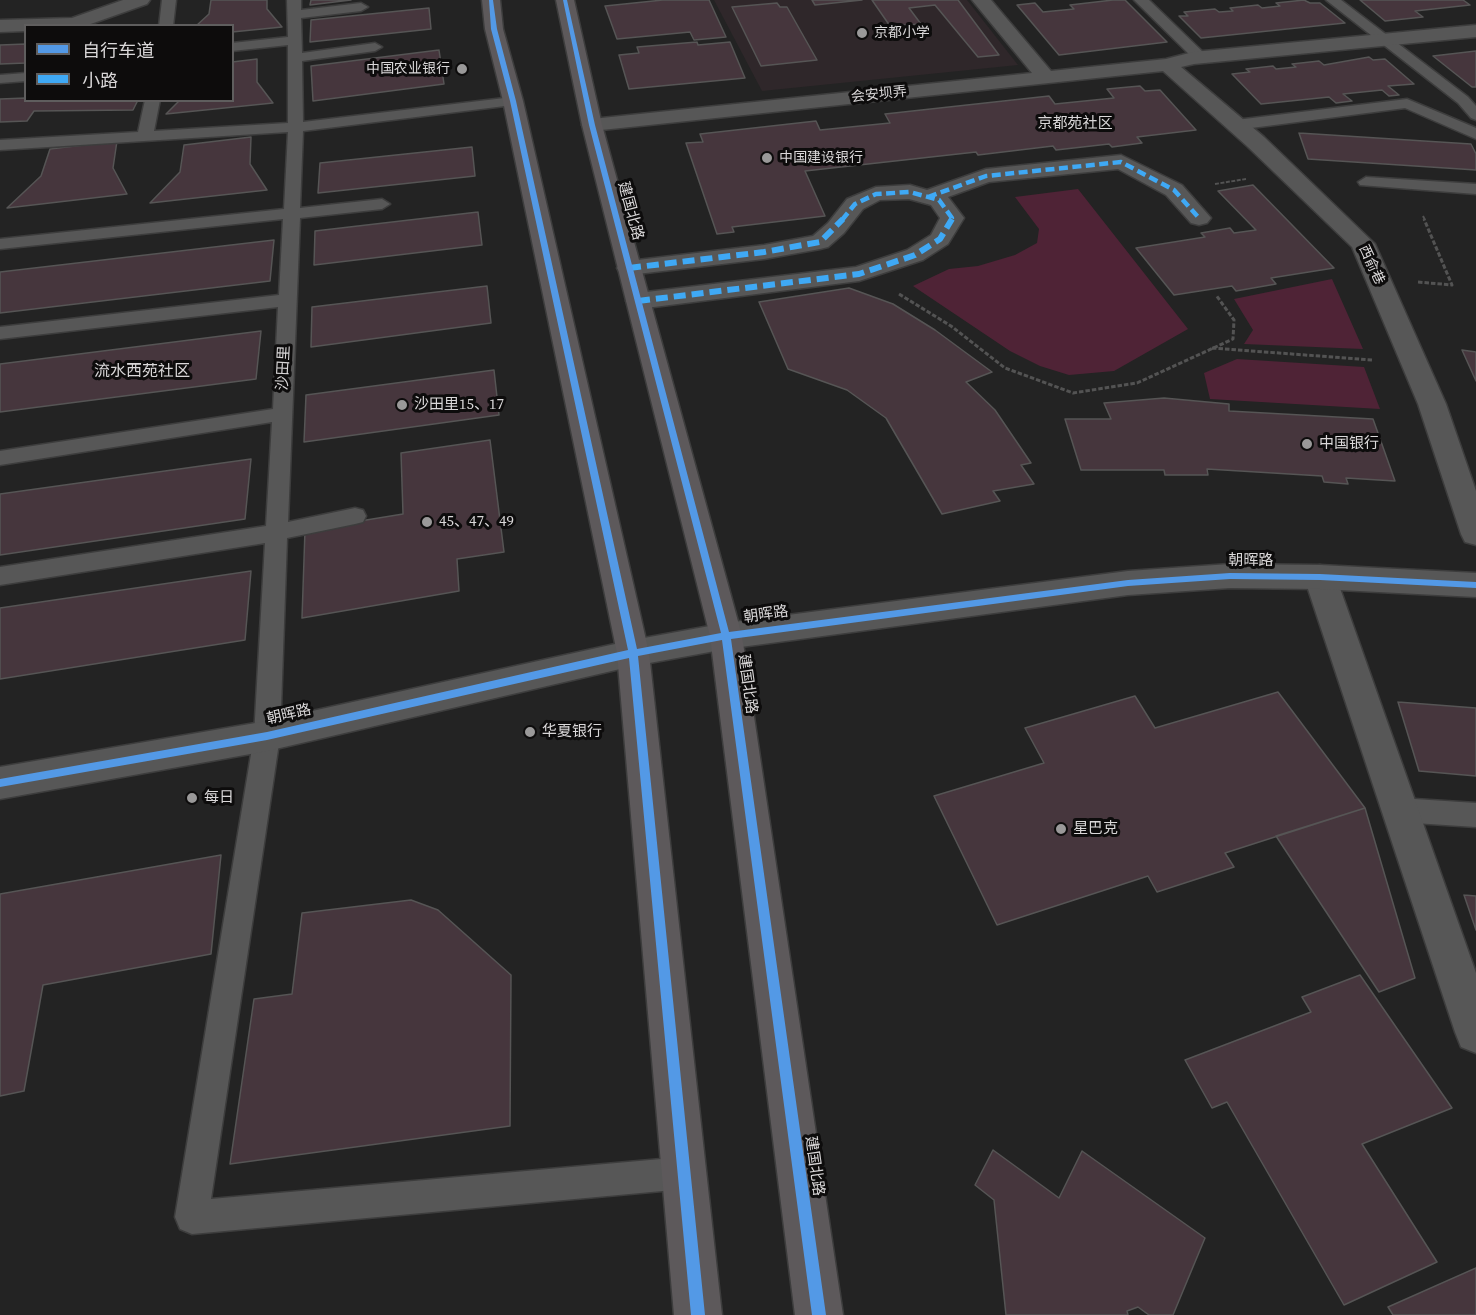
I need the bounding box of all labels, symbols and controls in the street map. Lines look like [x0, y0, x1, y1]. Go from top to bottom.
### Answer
legend [24, 24, 234, 102]
place label: 京都小学 [874, 25, 930, 41]
marker: 京都小学 [855, 26, 869, 40]
text: 自行车道 [82, 38, 154, 63]
place label: 中国农业银行 [366, 61, 450, 77]
marker: 中国农业银行 [455, 62, 469, 76]
text: 小路 [82, 68, 118, 93]
street label: 会安坝弄 [850, 84, 908, 106]
district label: 京都苑社区 [1038, 115, 1112, 133]
place label: 中国建设银行 [779, 150, 863, 166]
marker: 中国建设银行 [760, 151, 774, 165]
street label: 建国北路 [614, 180, 646, 242]
street label: 西俞巷 [1355, 242, 1387, 288]
street label: 沙田里 [274, 345, 294, 391]
district label: 流水西苑社区 [94, 362, 190, 382]
place label: 沙田里15、17 [414, 396, 504, 414]
marker: 沙田里15、17 [395, 398, 409, 412]
place label: 中国银行 [1319, 435, 1379, 453]
marker: 中国银行 [1300, 437, 1314, 451]
place label: 45、47、49 [439, 513, 514, 531]
marker: 45、47、49 [420, 515, 434, 529]
street label: 朝晖路 [1229, 552, 1273, 570]
street label: 朝晖路 [742, 603, 790, 627]
street label: 建国北路 [734, 653, 760, 715]
street label: 朝晖路 [265, 701, 313, 729]
place label: 华夏银行 [542, 723, 602, 741]
marker: 华夏银行 [523, 725, 537, 739]
place label: 每日 [204, 789, 234, 807]
marker: 每日 [185, 791, 199, 805]
place label: 星巴克 [1073, 820, 1118, 838]
marker: 星巴克 [1054, 822, 1068, 836]
street label: 建国北路 [801, 1135, 827, 1197]

